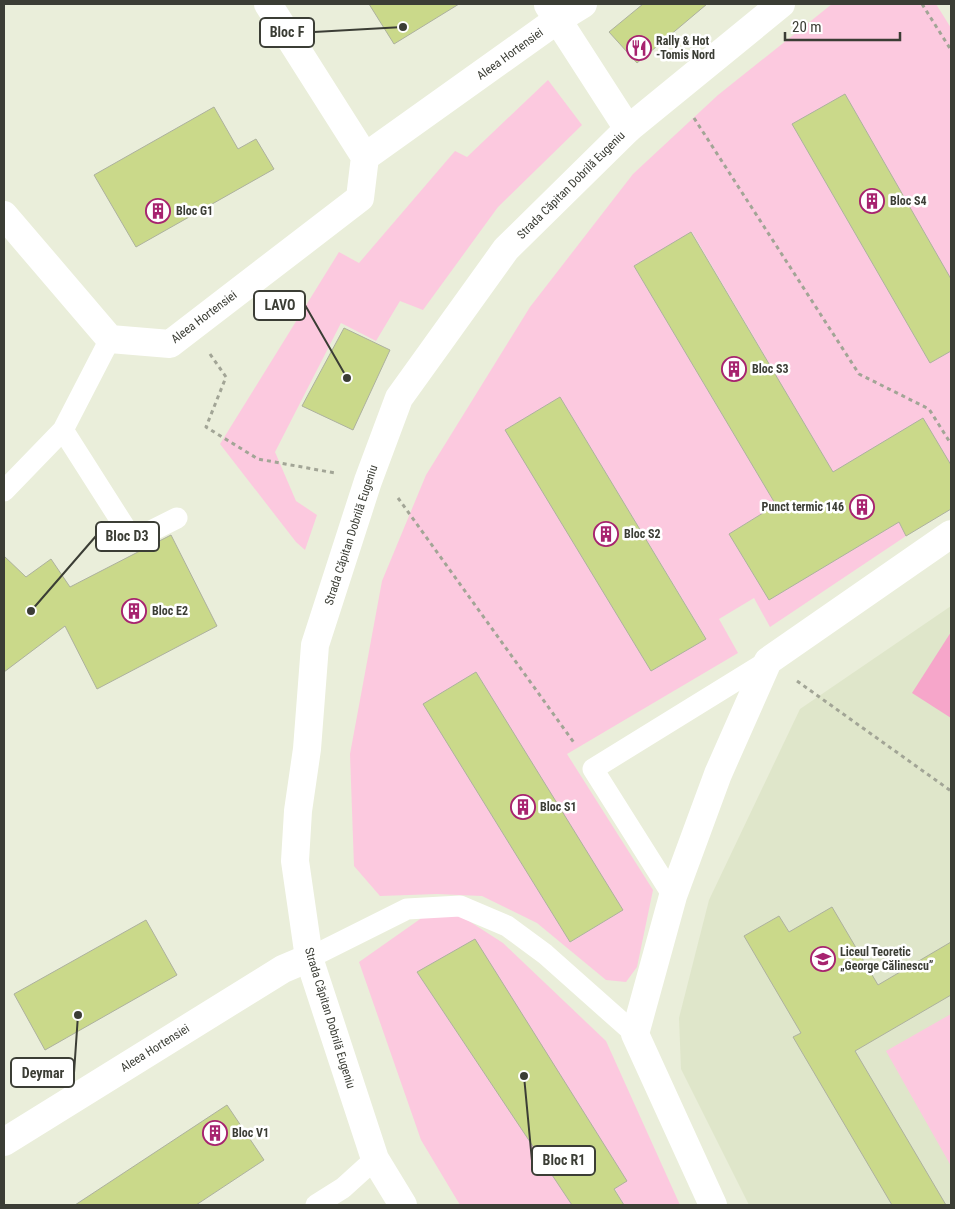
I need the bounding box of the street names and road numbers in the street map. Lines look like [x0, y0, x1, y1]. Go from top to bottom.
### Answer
street label: Aleea Hortensiei [474, 25, 546, 83]
street label: Strada Căpitan Dobrilă Eugeniu [514, 128, 628, 242]
street label: Aleea Hortensiei [168, 288, 240, 346]
street label: Strada Căpitan Dobrilă Eugeniu [322, 463, 380, 607]
street label: Strada Căpitan Dobrilă Eugeniu [302, 946, 358, 1090]
street label: Aleea Hortensiei [118, 1021, 192, 1075]

